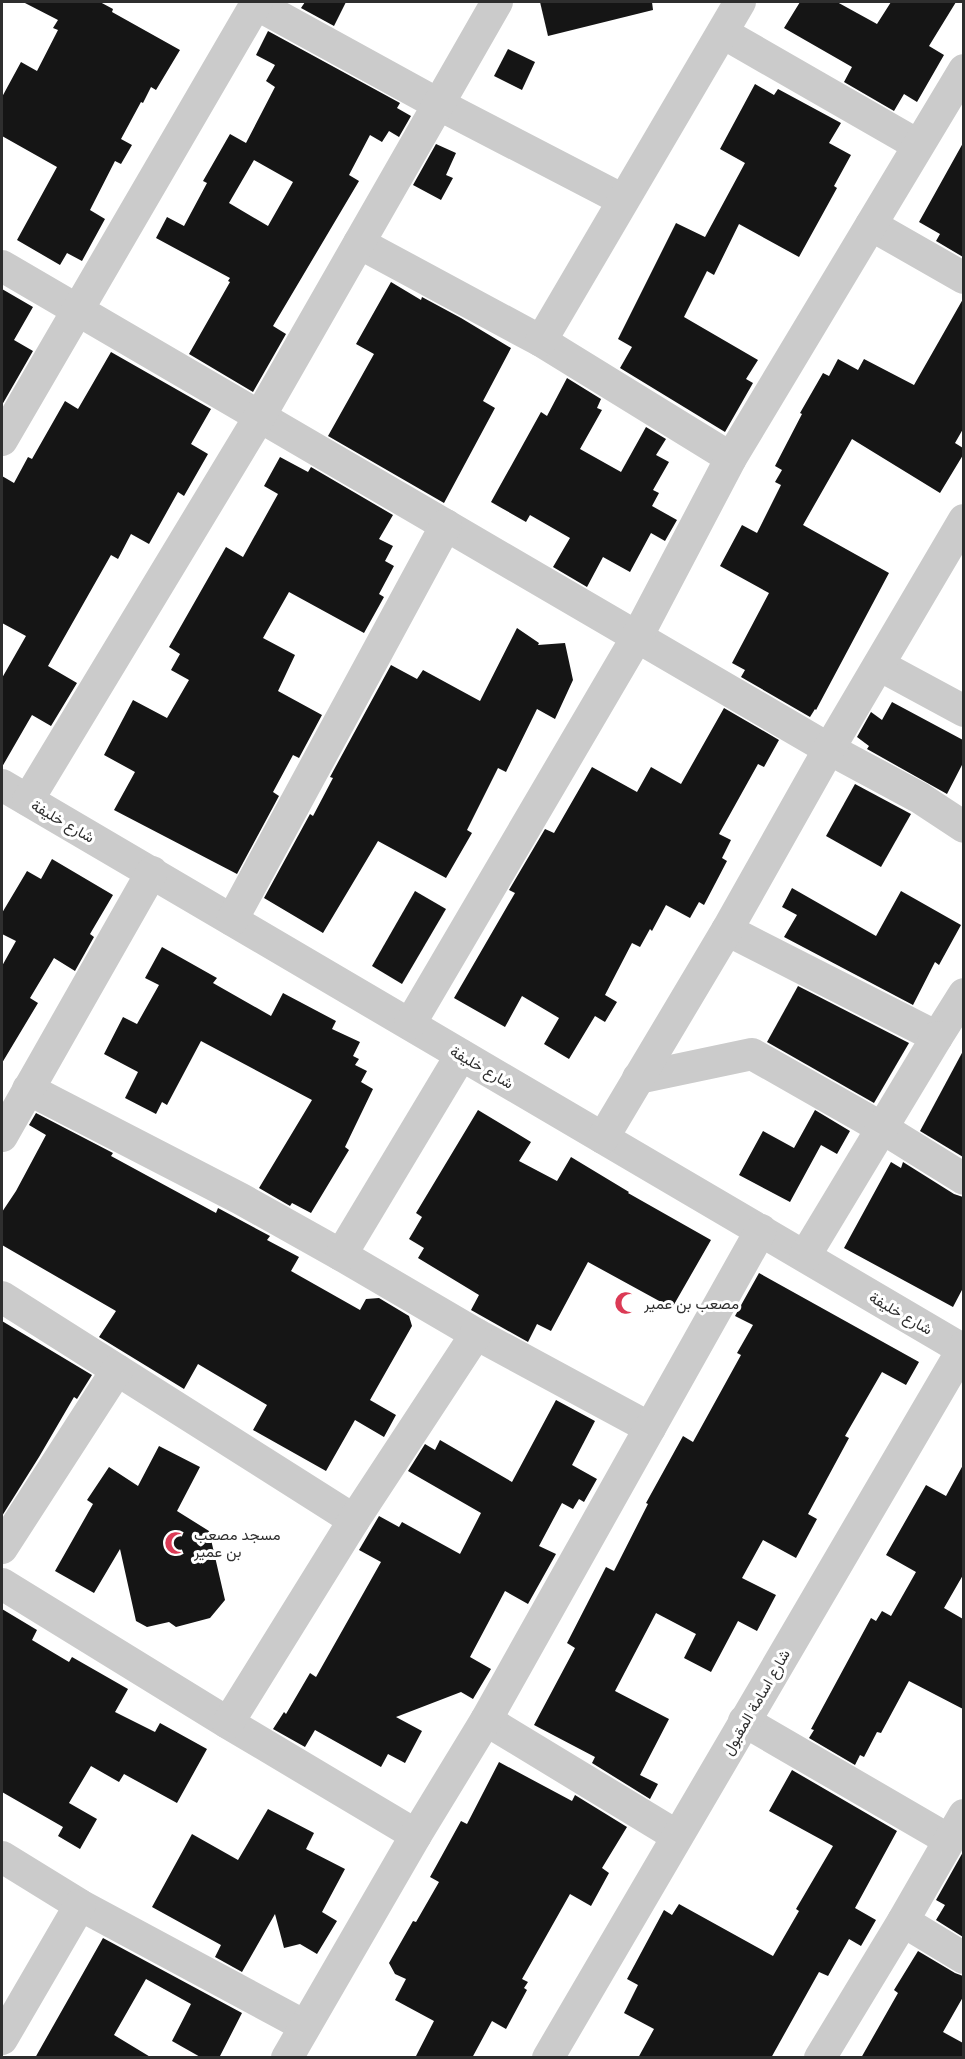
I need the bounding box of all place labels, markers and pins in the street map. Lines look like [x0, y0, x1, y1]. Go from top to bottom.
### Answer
mosque icon: مصعب بن عمير [613, 1290, 639, 1316]
place label: مصعب بن عمير [643, 1294, 739, 1314]
place label: مسجد مصعب بن عمير [193, 1525, 280, 1562]
mosque icon: مسجد مصعب بن عمير [163, 1530, 189, 1556]

